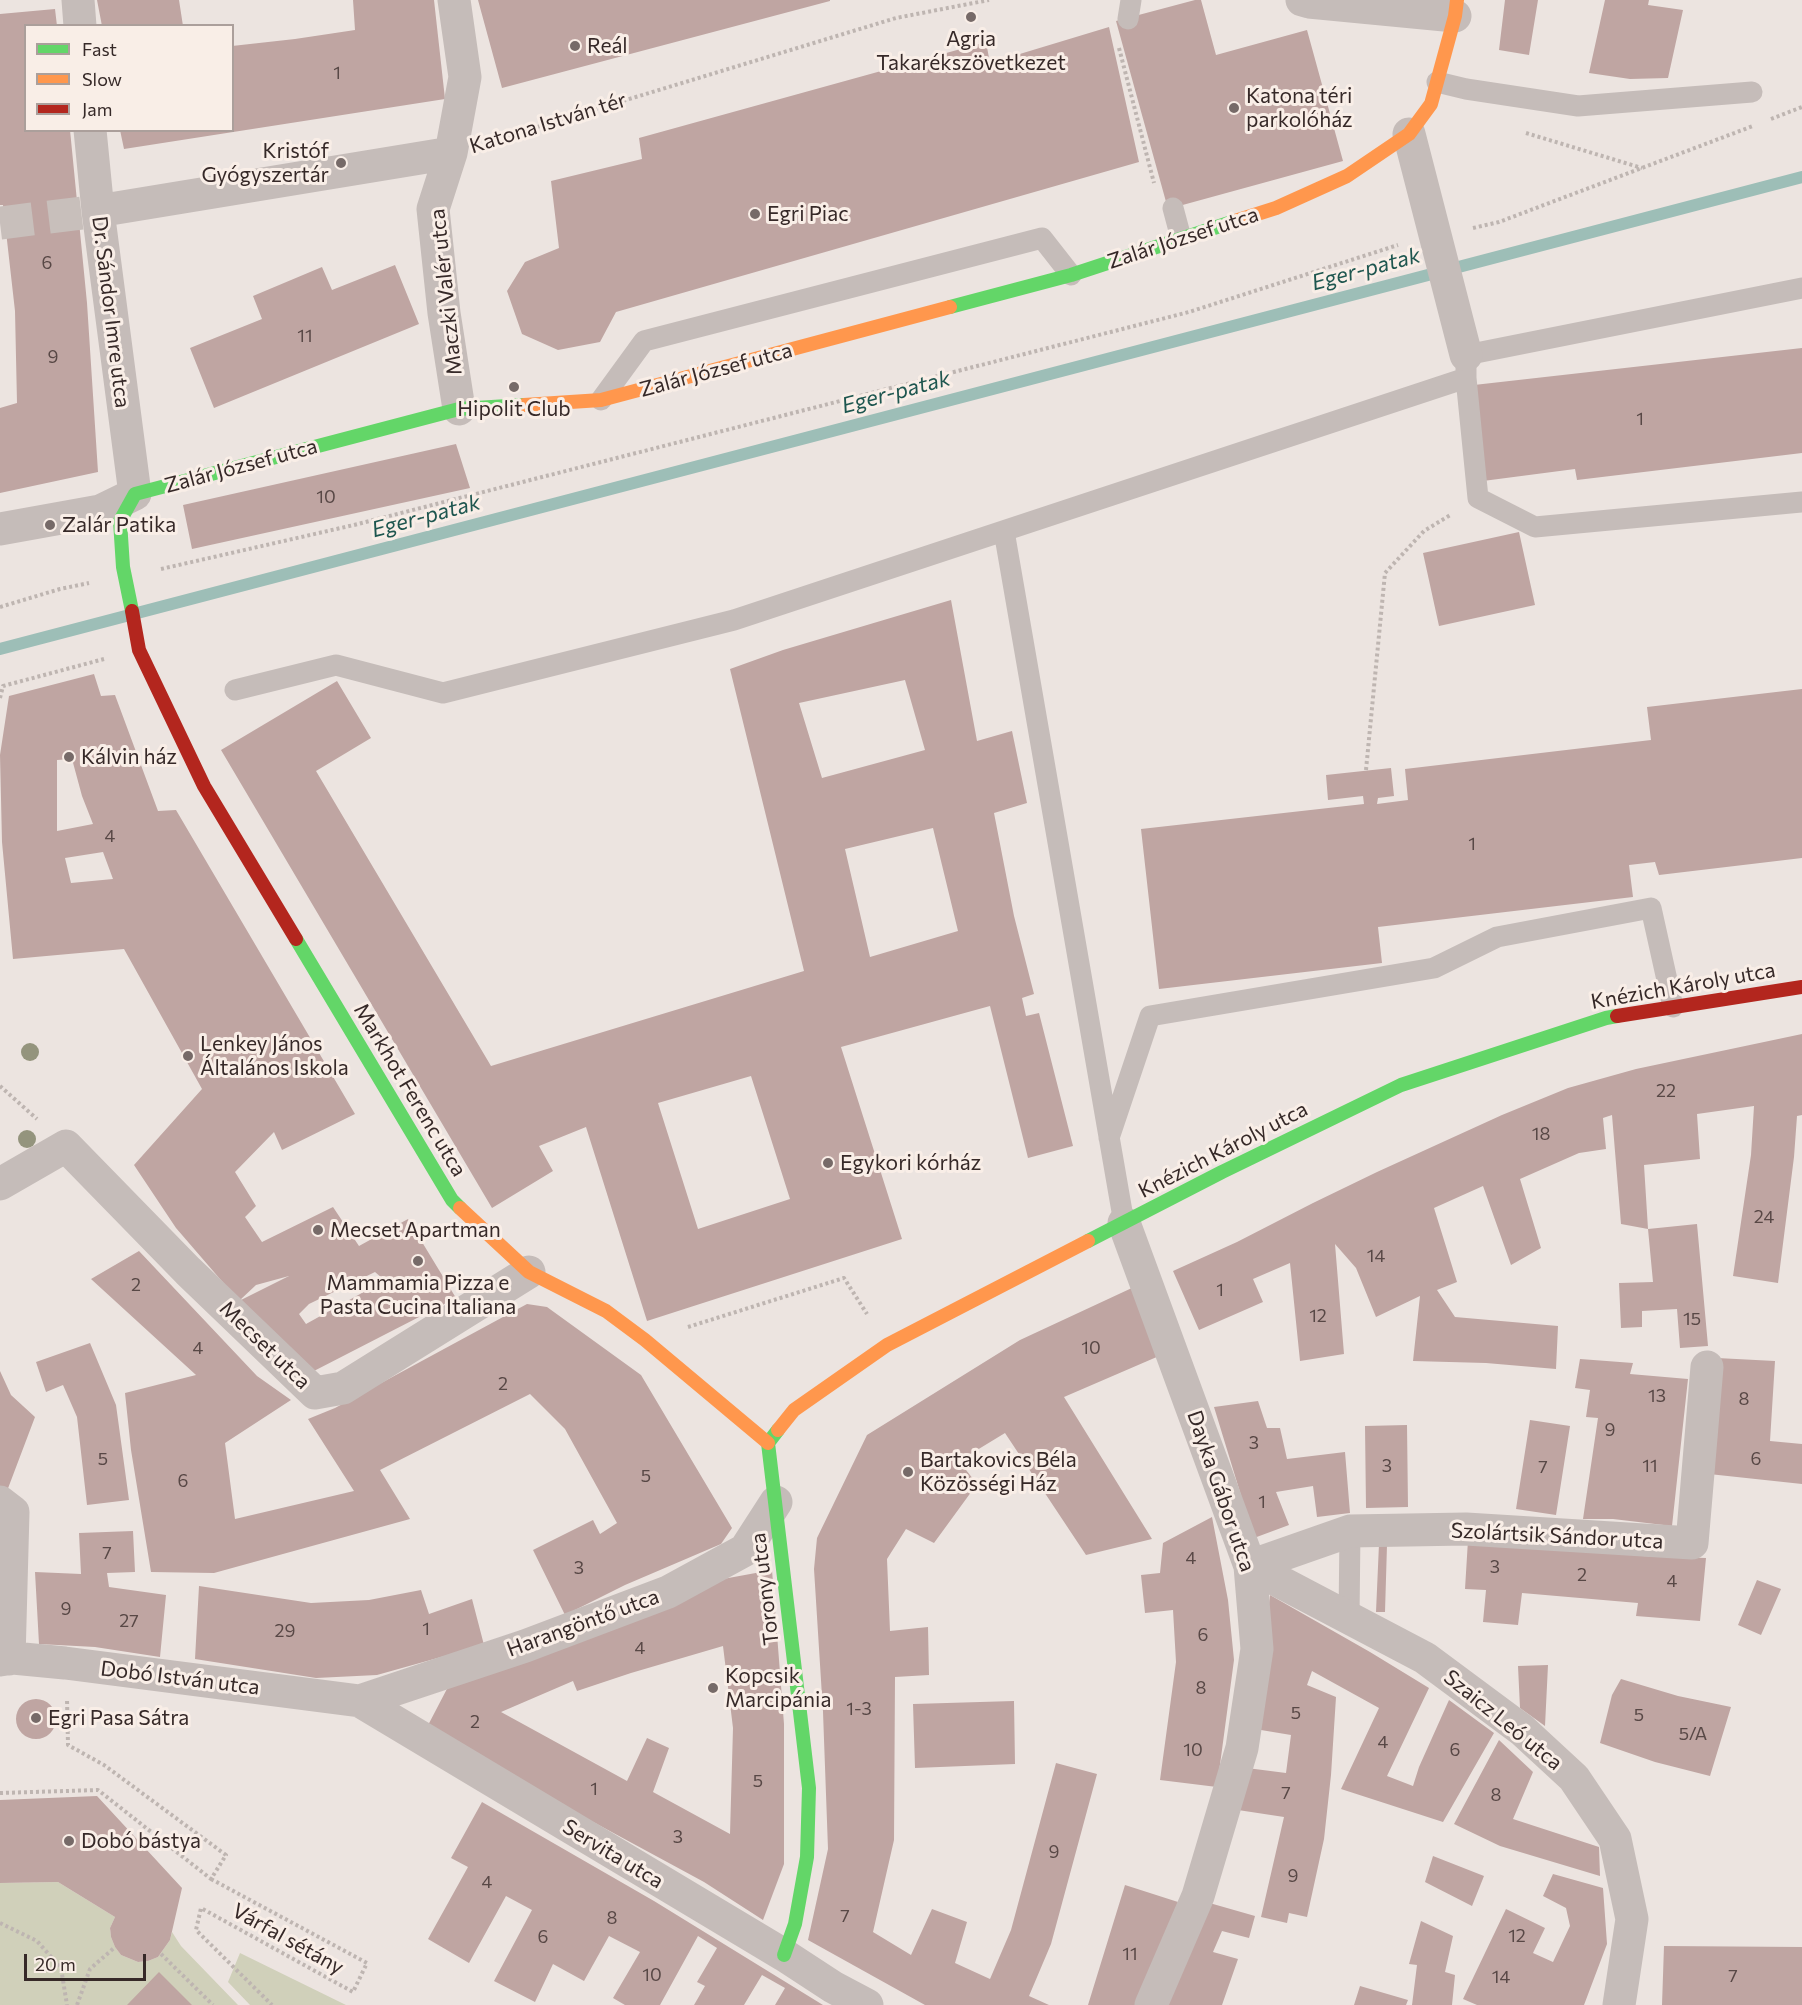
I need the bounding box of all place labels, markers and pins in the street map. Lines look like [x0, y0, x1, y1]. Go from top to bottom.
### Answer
marker: Agria Takarékszövetkezet [964, 10, 978, 24]
place label: Agria Takarékszövetkezet [876, 26, 1066, 76]
place label: Reál [587, 33, 628, 59]
marker: Reál [568, 39, 582, 53]
place label: Katona téri parkolóház [1246, 83, 1352, 133]
marker: Katona téri parkolóház [1227, 101, 1241, 115]
place label: Kristóf Gyógyszertár [202, 138, 329, 188]
marker: Kristóf Gyógyszertár [334, 156, 348, 170]
place label: Egri Piac [767, 201, 849, 227]
marker: Egri Piac [748, 207, 762, 221]
marker: Hipolit Club [507, 380, 521, 394]
place label: Hipolit Club [457, 396, 571, 422]
place label: Zalár Patika [62, 512, 176, 538]
marker: Zalár Patika [43, 518, 57, 532]
place label: Kálvin ház [81, 744, 177, 770]
marker: Kálvin ház [62, 750, 76, 764]
place label: Lenkey János Általános Iskola [200, 1031, 349, 1081]
marker: Lenkey János Általános Iskola [181, 1049, 195, 1063]
place label: Egykori kórház [840, 1150, 981, 1176]
marker: Egykori kórház [821, 1156, 835, 1170]
place label: Mecset Apartman [330, 1217, 501, 1243]
marker: Mecset Apartman [311, 1223, 325, 1237]
marker: Mammamia Pizza e Pasta Cucina Italiana [411, 1254, 425, 1268]
place label: Mammamia Pizza e Pasta Cucina Italiana [320, 1270, 516, 1320]
place label: Bartakovics Béla Közösségi Ház [920, 1447, 1077, 1497]
marker: Bartakovics Béla Közösségi Ház [901, 1465, 915, 1479]
place label: Kopcsik Marcipánia [725, 1663, 831, 1713]
marker: Kopcsik Marcipánia [706, 1681, 720, 1695]
place label: Egri Pasa Sátra [48, 1705, 189, 1731]
marker: Egri Pasa Sátra [29, 1711, 43, 1725]
place label: Dobó bástya [81, 1828, 201, 1854]
marker: Dobó bástya [62, 1834, 76, 1848]

